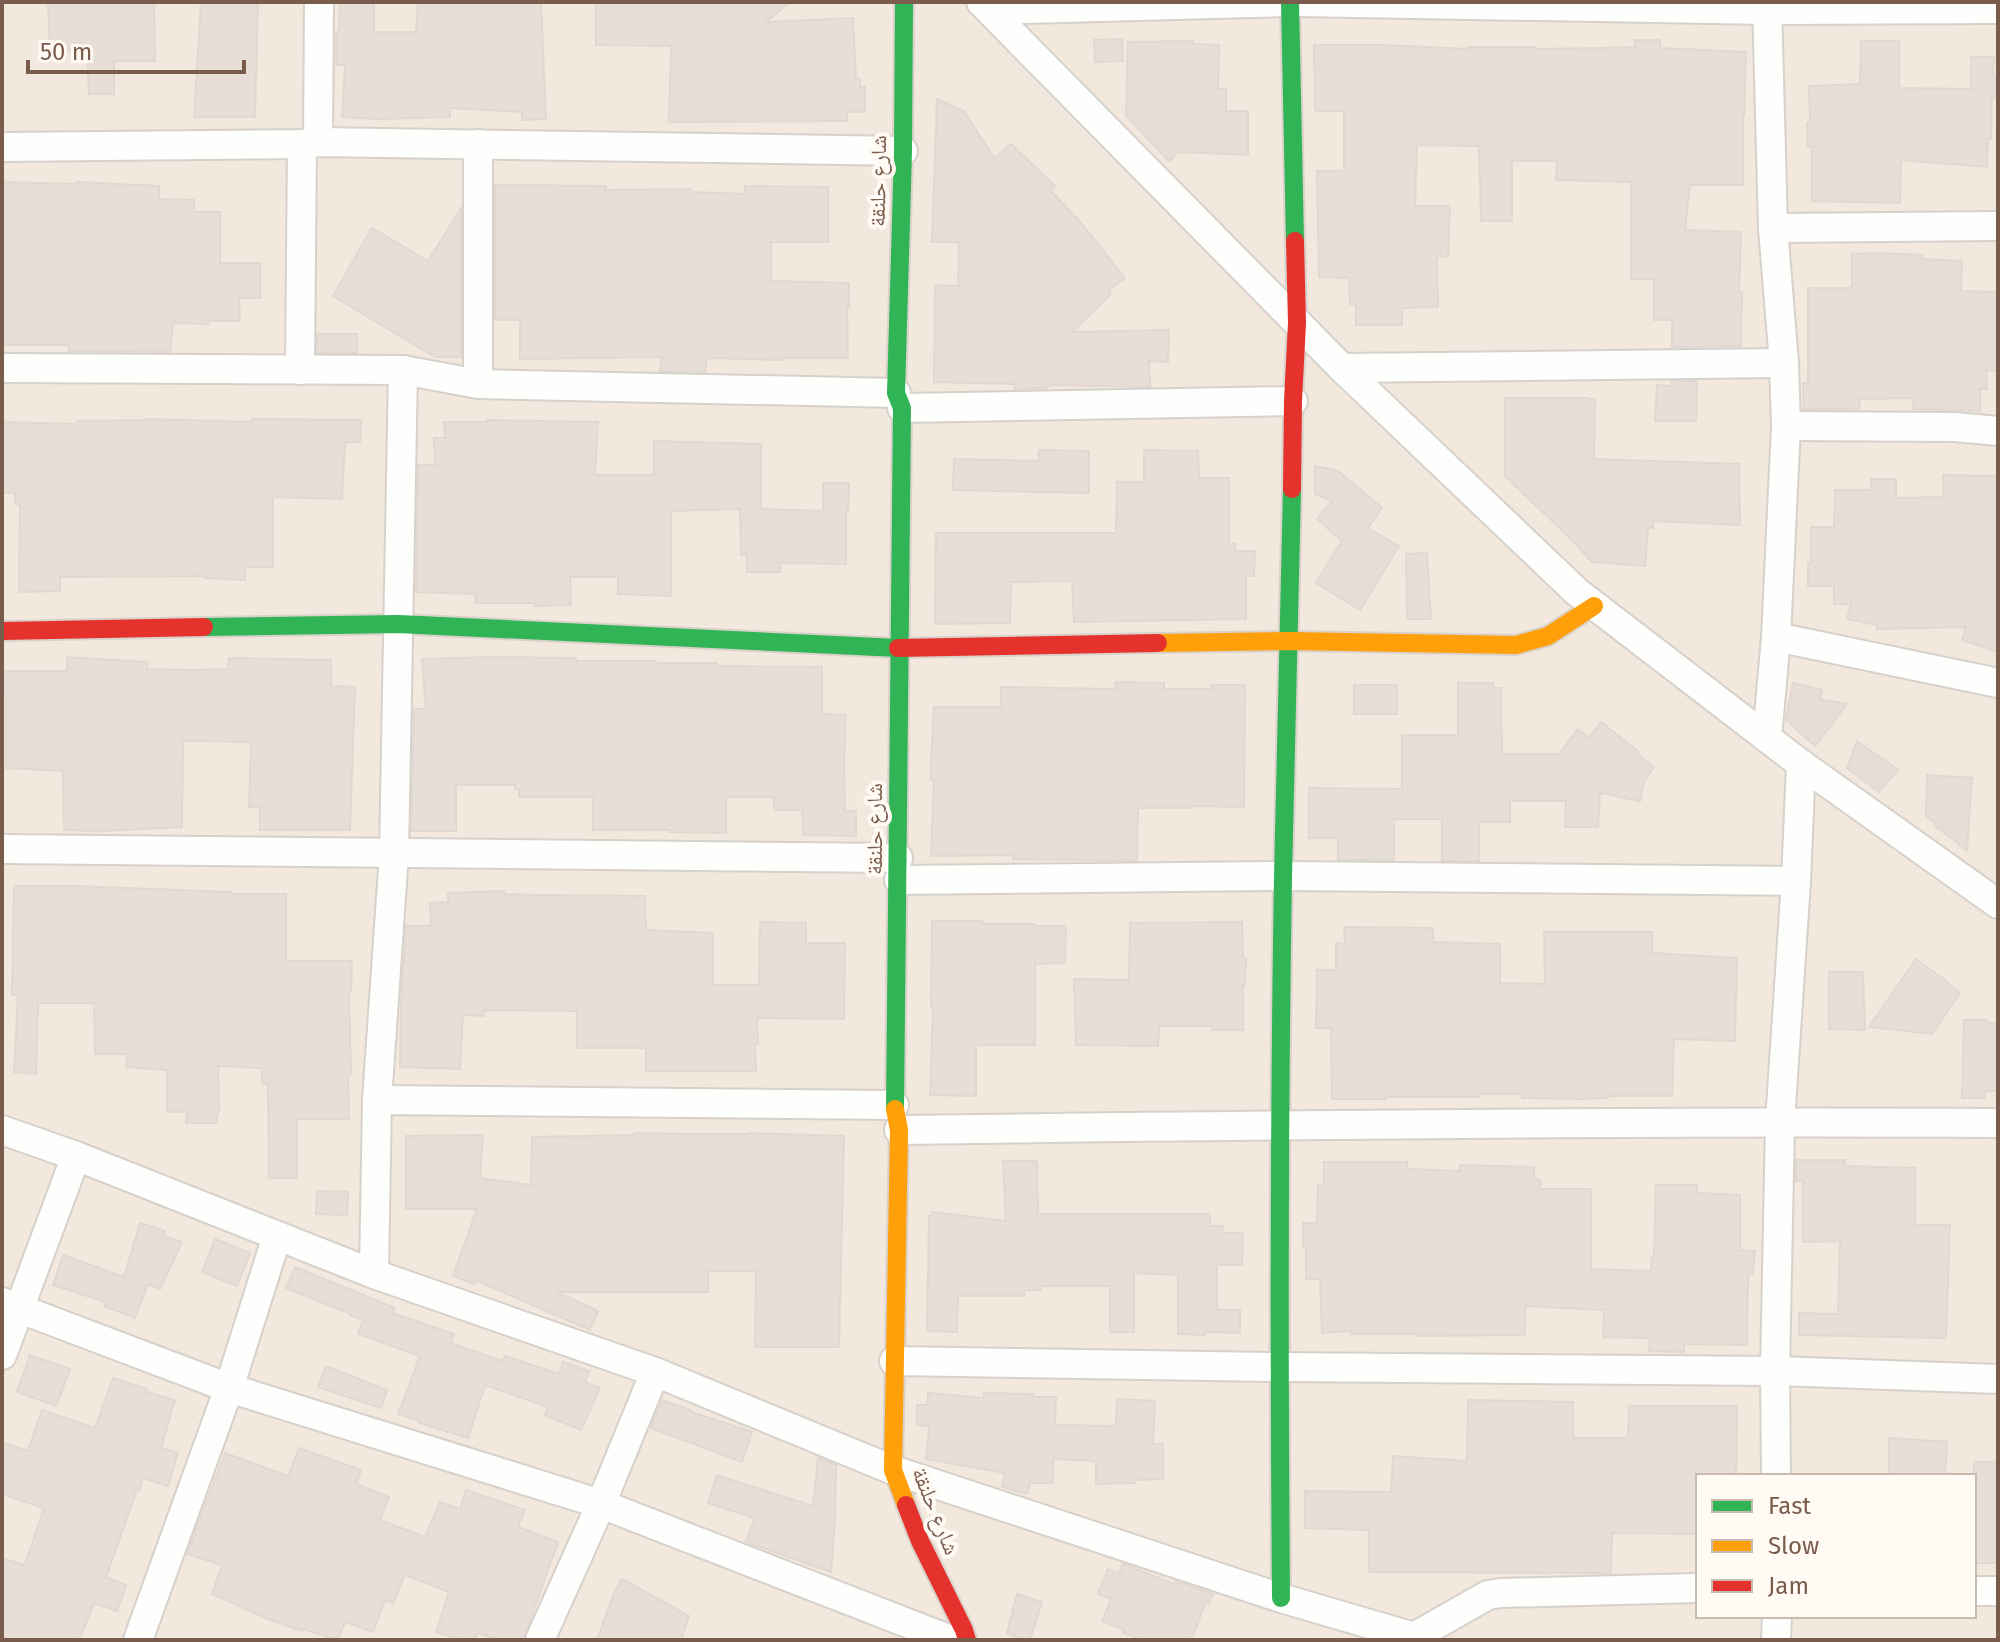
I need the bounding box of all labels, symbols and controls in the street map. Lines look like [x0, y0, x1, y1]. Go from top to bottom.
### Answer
scale bar [28, 24, 244, 74]
text: 50 m [40, 38, 92, 66]
street label: شارع حلنقة [864, 135, 892, 227]
street label: شارع حلنقة [861, 783, 888, 875]
street label: شارع حلنقة [906, 1463, 966, 1559]
legend [1696, 1474, 1976, 1618]
text: Fast [1768, 1492, 1811, 1520]
text: Slow [1768, 1532, 1819, 1560]
text: Jam [1768, 1572, 1809, 1600]

